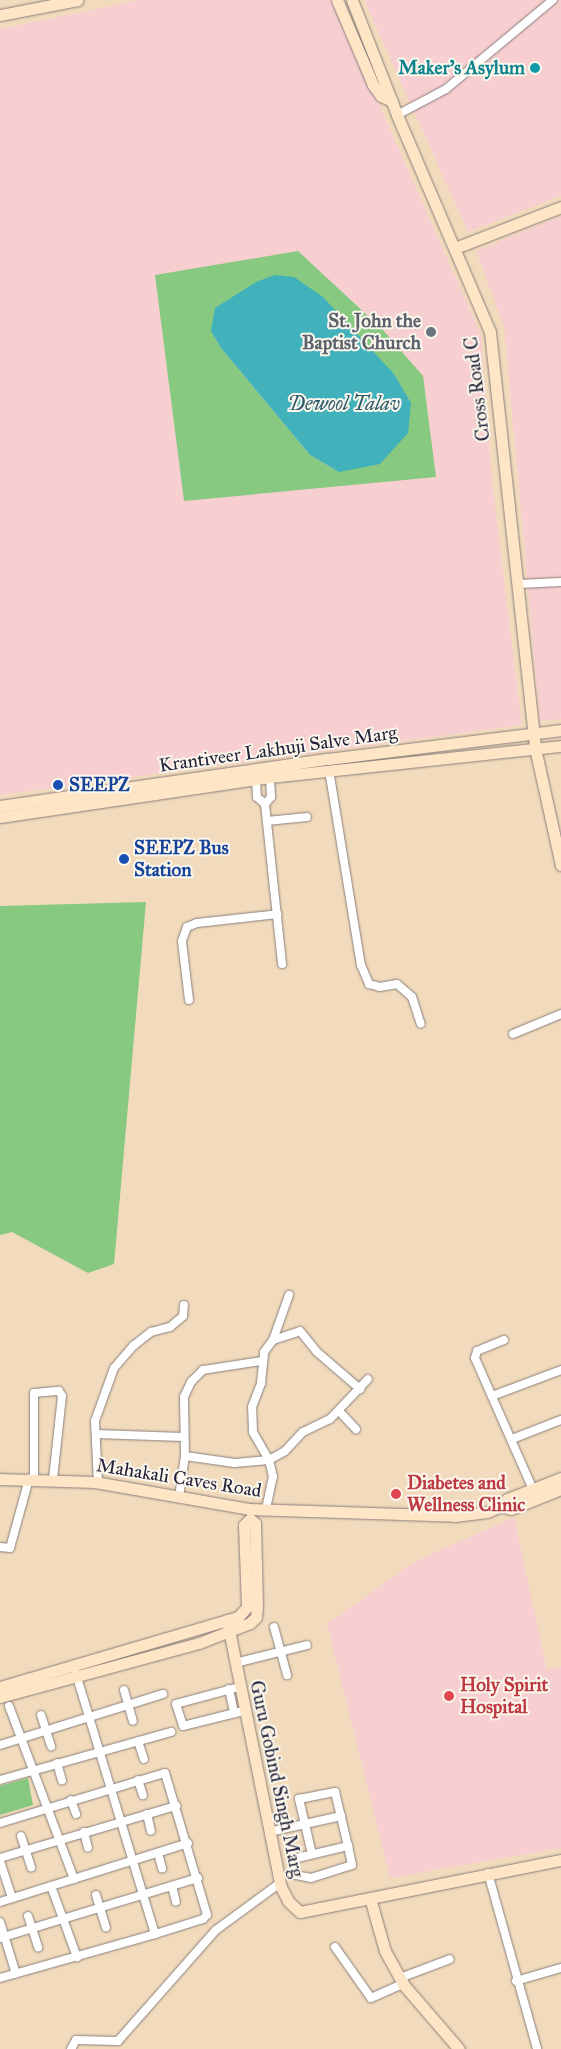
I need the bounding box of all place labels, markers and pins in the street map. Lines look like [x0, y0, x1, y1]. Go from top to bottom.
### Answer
place label: Maker's Asylum [398, 57, 525, 79]
marker: Maker's Asylum [529, 62, 541, 74]
place label: St. John the Baptist Church [302, 310, 421, 354]
marker: St. John the Baptist Church [425, 326, 437, 338]
place label: SEEPZ [69, 774, 130, 796]
marker: SEEPZ [51, 778, 65, 792]
place label: SEEPZ Bus Station [134, 837, 229, 881]
marker: SEEPZ Bus Station [118, 853, 130, 865]
place label: Diabetes and Wellness Clinic [407, 1472, 525, 1516]
marker: Diabetes and Wellness Clinic [389, 1487, 403, 1501]
place label: Holy Spirit Hospital [460, 1674, 548, 1718]
marker: Holy Spirit Hospital [442, 1689, 456, 1703]

